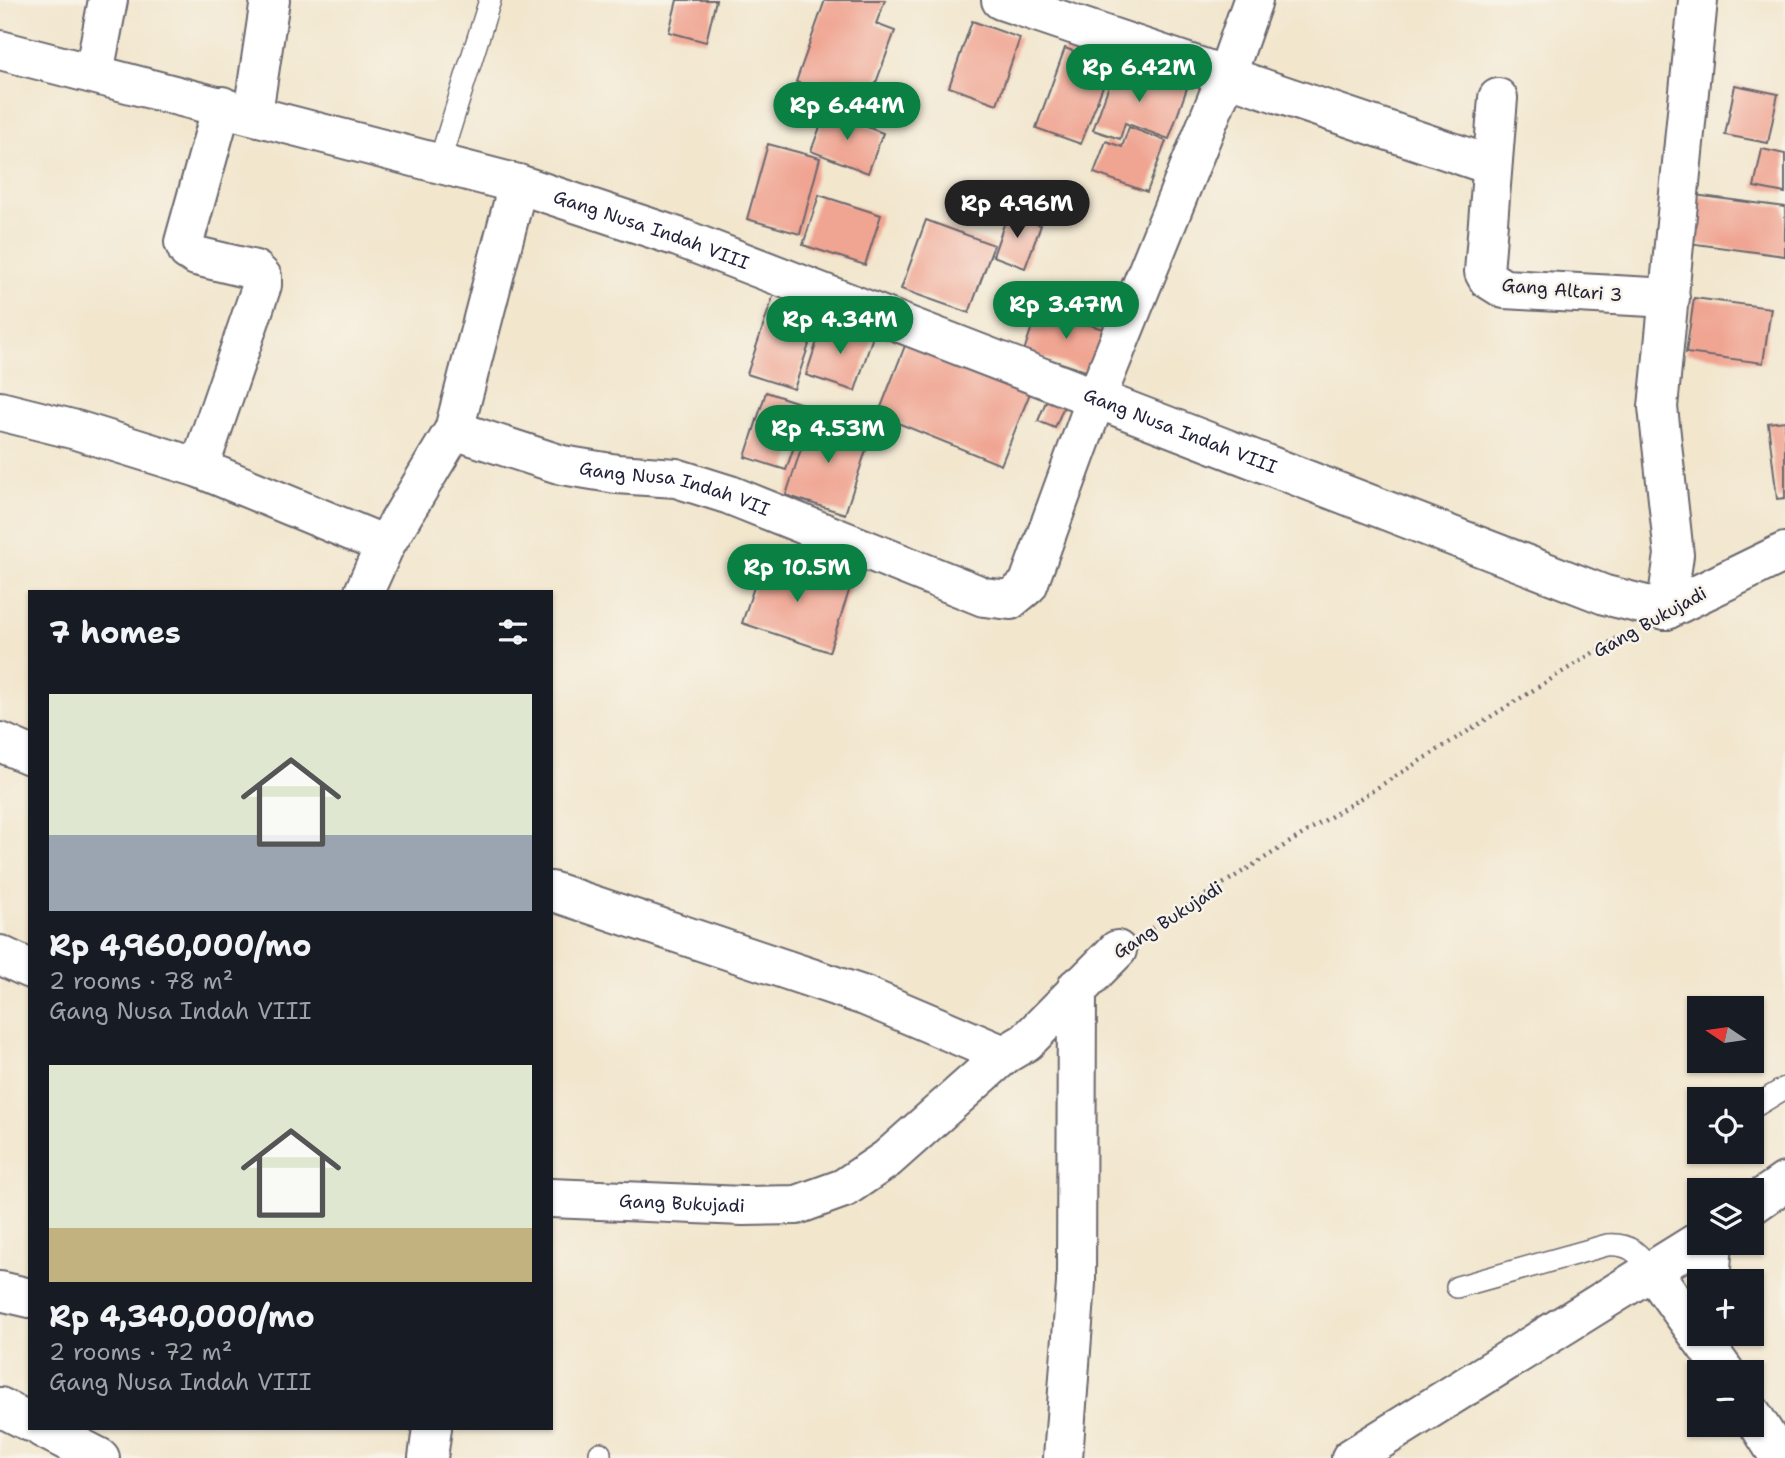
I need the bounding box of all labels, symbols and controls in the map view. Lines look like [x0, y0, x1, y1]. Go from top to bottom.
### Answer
pin: Rp 6.42M [1067, 44, 1211, 104]
text: Rp 6.42M [1082, 52, 1196, 82]
pin: Rp 6.44M [775, 82, 919, 142]
text: Rp 6.44M [789, 90, 905, 120]
pin: Rp 4.96M [945, 180, 1089, 240]
street label: Gang Nusa Indah VIII [550, 185, 753, 275]
text: Rp 4.96M [961, 188, 1073, 218]
street label: Gang Altari 3 [1501, 273, 1623, 307]
pin: Rp 3.47M [994, 282, 1138, 341]
text: Rp 3.47M [1009, 289, 1123, 319]
pin: Rp 4.34M [768, 296, 912, 356]
text: Rp 4.34M [782, 304, 898, 334]
street label: Gang Nusa Indah VIII [1080, 383, 1281, 479]
pin: Rp 4.53M [756, 406, 900, 465]
text: Rp 4.53M [771, 413, 885, 443]
street label: Gang Nusa Indah VII [578, 456, 773, 522]
pin: Rp 10.5M [725, 544, 869, 604]
text: Rp 10.5M [743, 552, 851, 582]
street label: Gang Bukujadi [1589, 581, 1711, 663]
text: 7 homes [49, 612, 181, 653]
icon: filters [494, 613, 532, 651]
icon: home [228, 739, 354, 865]
street label: Gang Bukujadi [1109, 876, 1227, 964]
text: Rp 4,960,000/mo [49, 925, 312, 966]
text: 2 rooms · 78 m² [49, 966, 233, 996]
text: Gang Nusa Indah VIII [49, 996, 312, 1026]
north arrow [1687, 996, 1764, 1073]
map controls [1687, 996, 1764, 1437]
button: locate [1687, 1087, 1764, 1164]
icon: home [228, 1110, 354, 1236]
button: layers [1687, 1178, 1764, 1255]
street label: Gang Bukujadi [618, 1189, 745, 1218]
button: + [1687, 1269, 1764, 1346]
text: Rp 4,340,000/mo [49, 1296, 315, 1337]
text: 2 rooms · 72 m² [49, 1337, 232, 1367]
button: − [1687, 1360, 1764, 1437]
text: Gang Nusa Indah VIII [49, 1367, 312, 1397]

